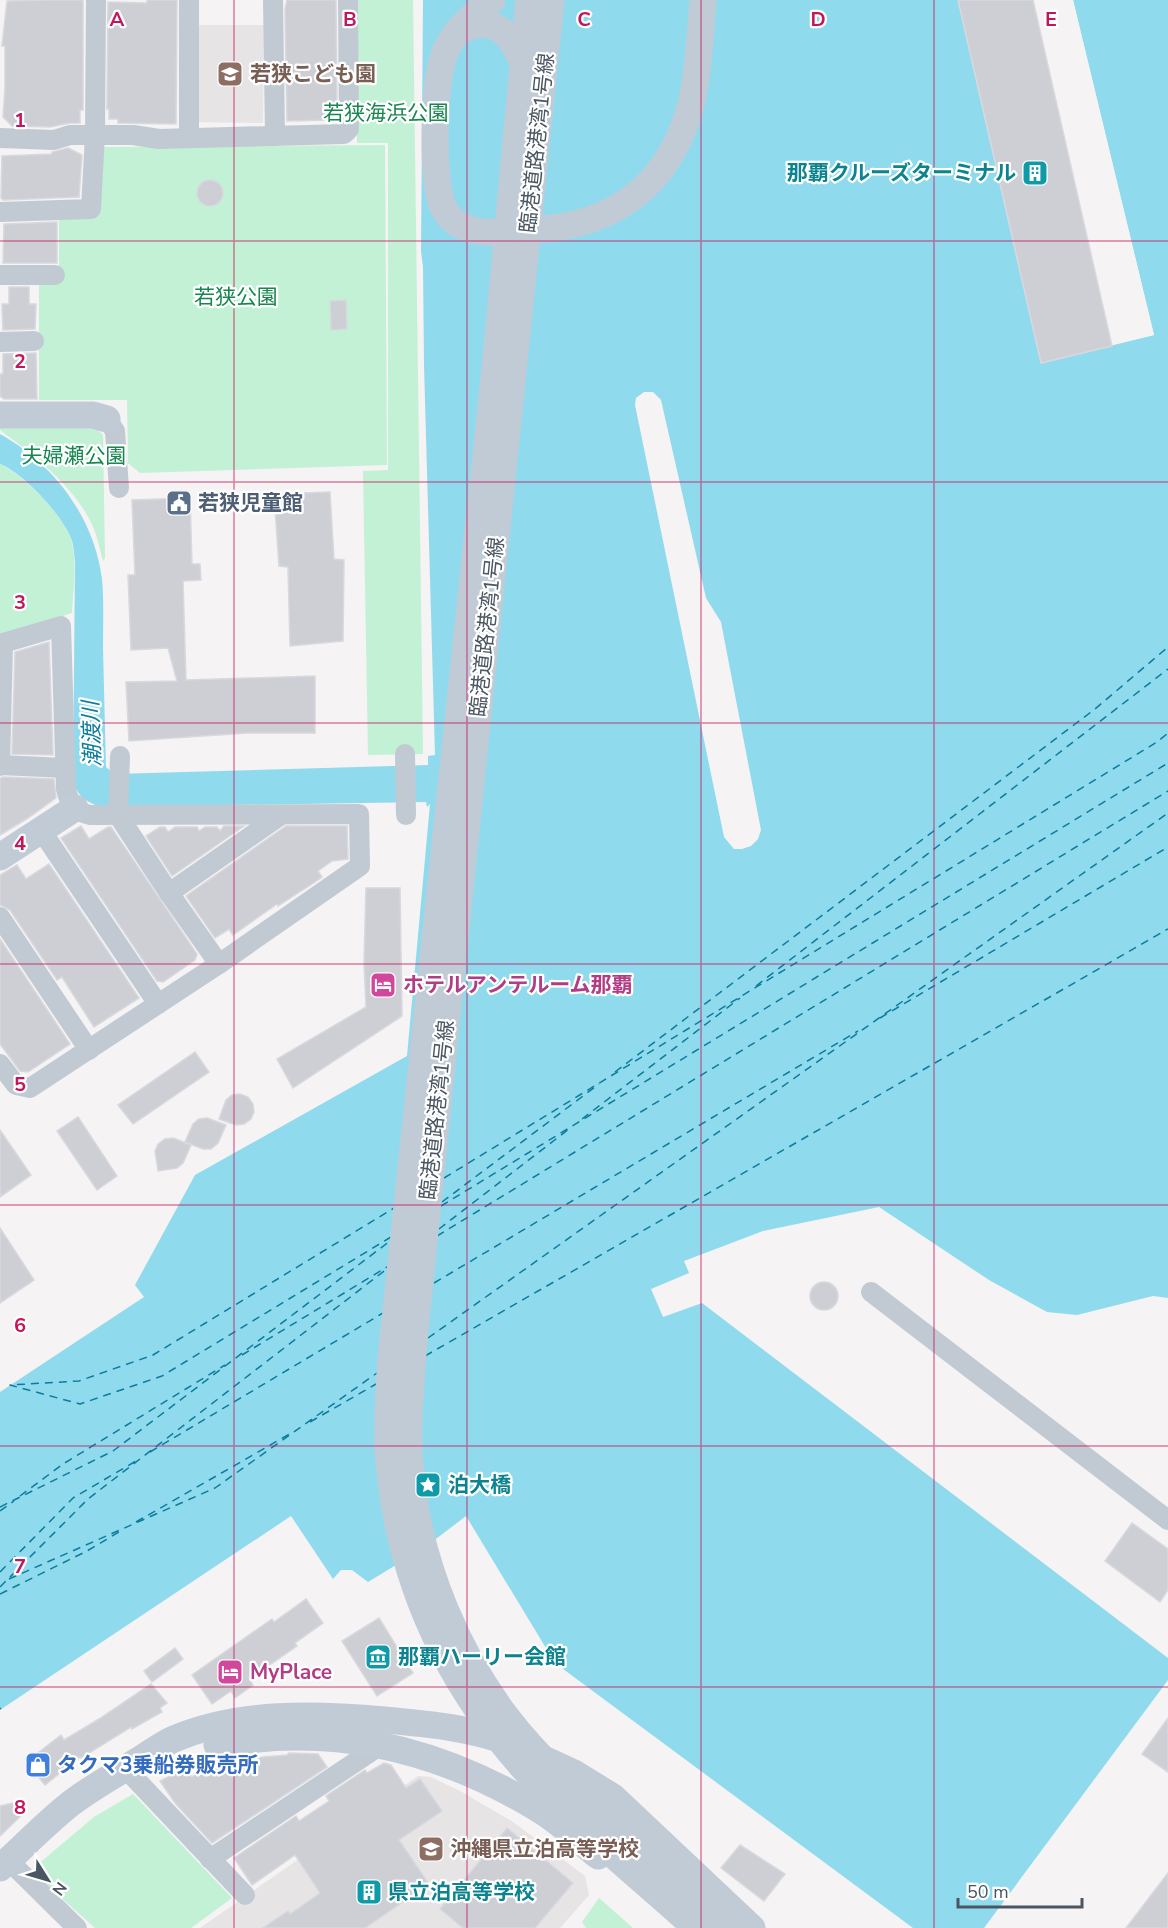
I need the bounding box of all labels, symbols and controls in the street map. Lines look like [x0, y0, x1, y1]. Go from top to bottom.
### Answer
text: A [110, 6, 125, 33]
text: B [343, 6, 357, 33]
text: C [577, 6, 591, 33]
text: D [810, 6, 826, 33]
text: E [1045, 6, 1057, 33]
street label: 臨港道路港湾1号線 [514, 52, 560, 234]
school or university icon: 若狭こども園 [215, 59, 245, 89]
place label: 若狭こども園 [250, 60, 376, 88]
park label: 若狭海浜公園 [323, 99, 449, 127]
text: 1 [14, 107, 26, 134]
building icon: 那覇クルーズターミナル [1020, 158, 1050, 188]
place label: 那覇クルーズターミナル [787, 159, 1016, 187]
park label: 若狭公園 [194, 283, 278, 311]
text: 2 [14, 348, 26, 375]
park label: 夫婦瀬公園 [22, 442, 127, 470]
public building icon: 若狭児童館 [164, 488, 194, 518]
place label: 若狭児童館 [198, 489, 303, 517]
street label: 臨港道路港湾1号線 [464, 536, 510, 718]
text: 3 [14, 589, 26, 616]
water label: 潮渡川 [76, 698, 108, 767]
text: 4 [14, 830, 26, 857]
hotel icon: ホテルアンテルーム那覇 [368, 970, 398, 1000]
place label: ホテルアンテルーム那覇 [403, 971, 633, 999]
street label: 臨港道路港湾1号線 [414, 1019, 460, 1201]
text: 5 [14, 1071, 26, 1098]
text: 6 [14, 1312, 26, 1339]
place icon: 泊大橋 [413, 1470, 443, 1500]
place label: 泊大橋 [448, 1471, 511, 1499]
text: 7 [14, 1553, 26, 1580]
museum icon: 那覇ハーリー会館 [363, 1642, 393, 1672]
place label: 那覇ハーリー会館 [398, 1643, 566, 1671]
hotel icon: MyPlace [215, 1657, 245, 1687]
place label: MyPlace [250, 1658, 332, 1686]
shop icon: タクマ3乗船券販売所 [23, 1750, 53, 1780]
place label: タクマ3乗船券販売所 [57, 1751, 259, 1779]
text: 8 [14, 1794, 26, 1821]
school or university icon: 沖縄県立泊高等学校 [416, 1834, 446, 1864]
place label: 沖縄県立泊高等学校 [450, 1835, 639, 1863]
north arrow [18, 1850, 78, 1910]
scale bar [958, 1871, 1082, 1909]
text: N [47, 1877, 72, 1900]
building icon: 県立泊高等学校 [354, 1877, 384, 1907]
place label: 県立泊高等学校 [388, 1878, 535, 1906]
text: 50 m [967, 1880, 1009, 1904]

